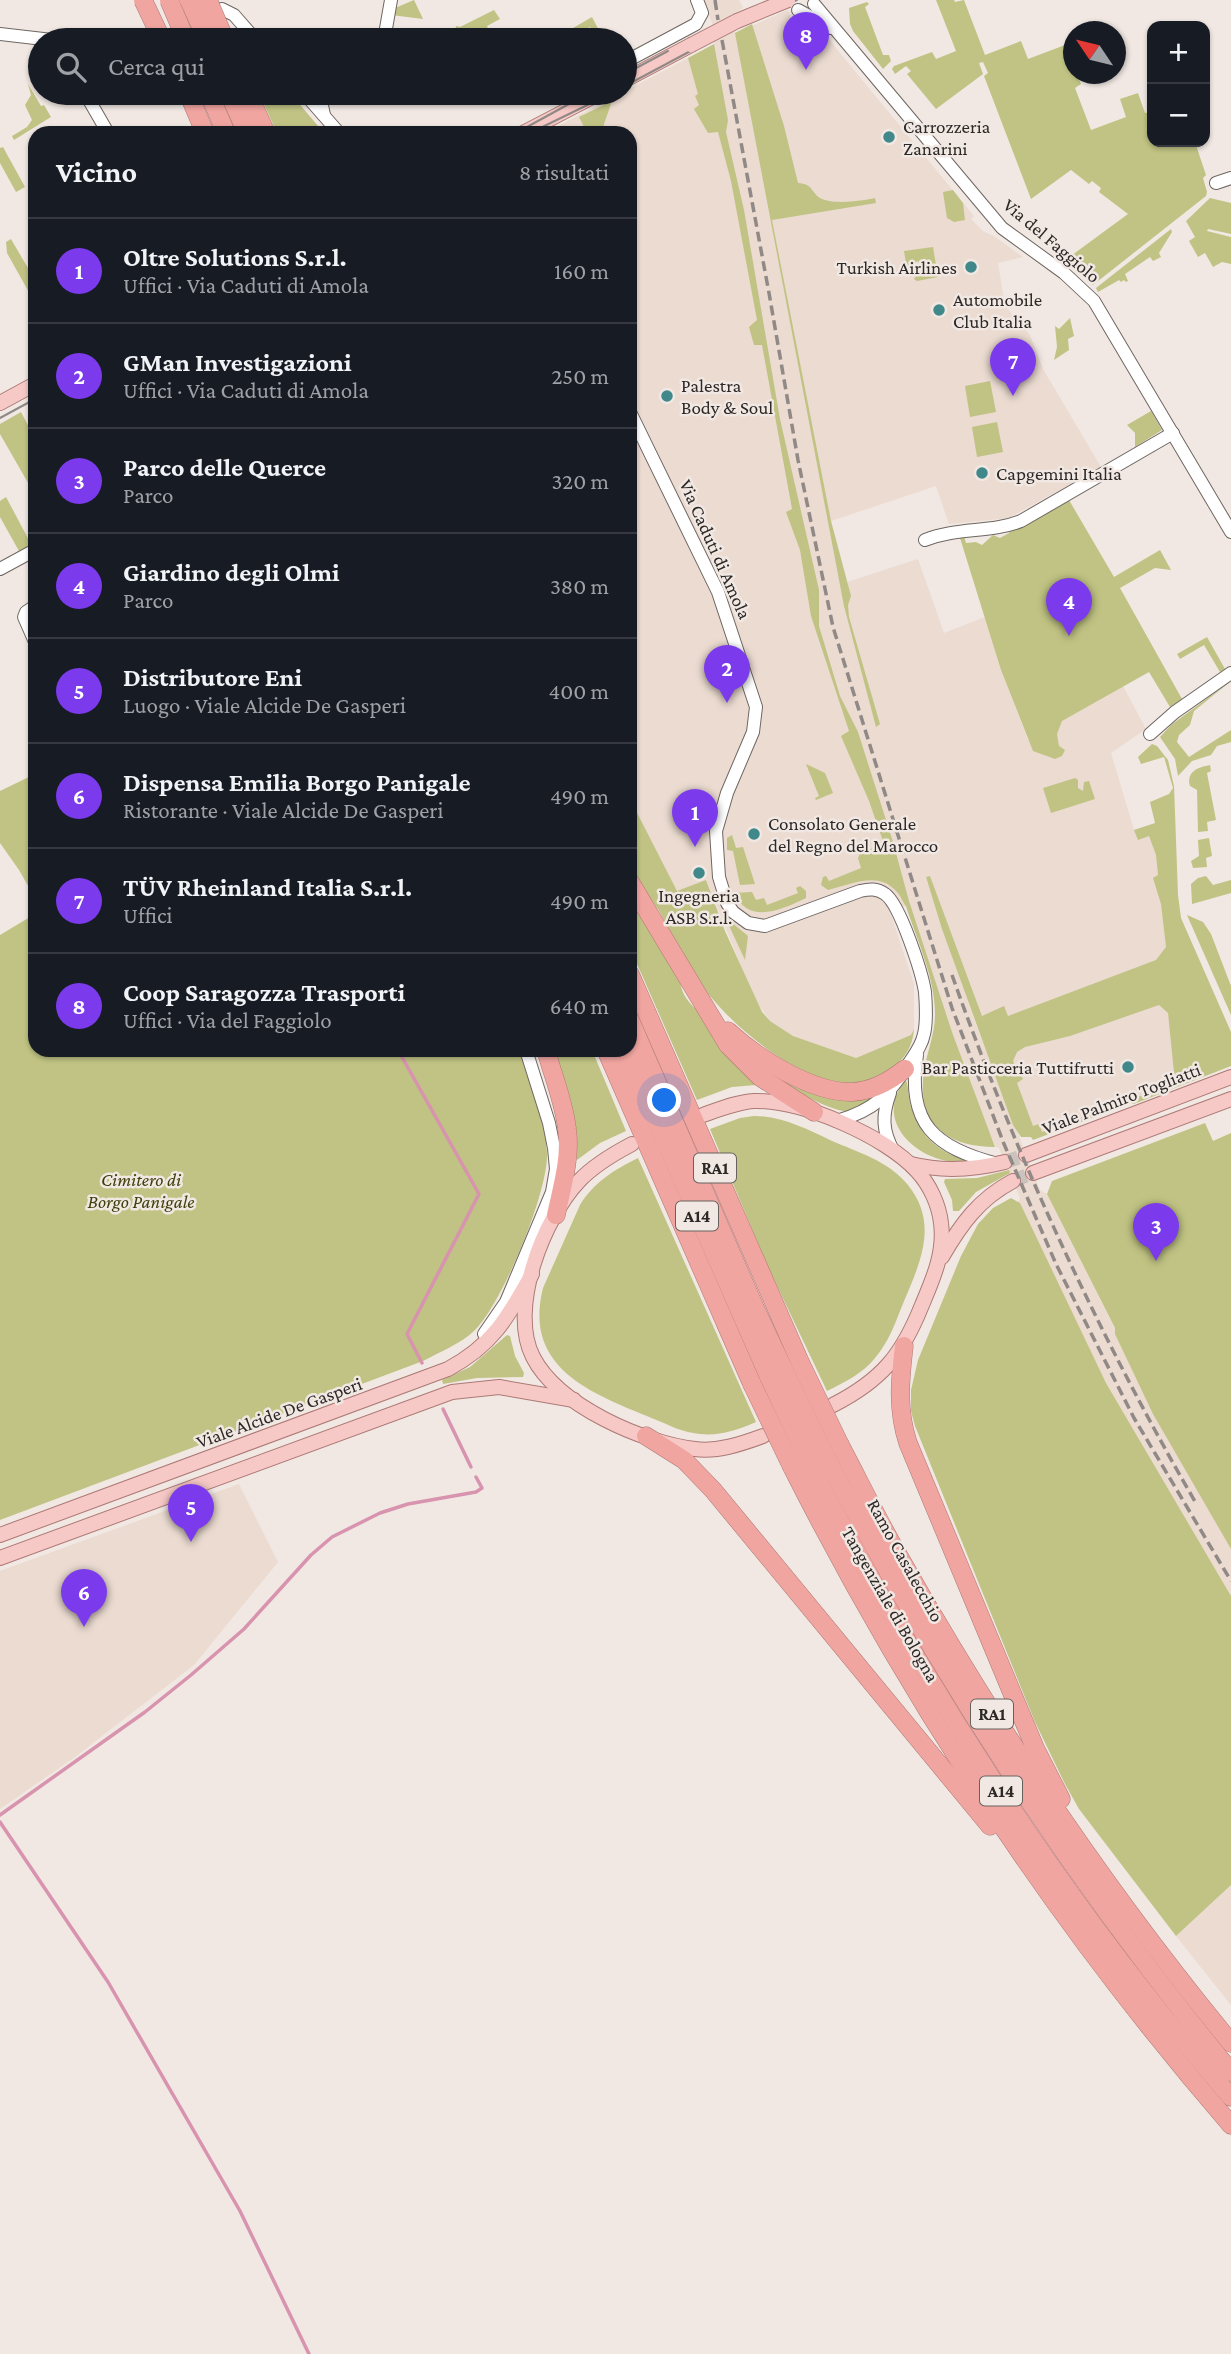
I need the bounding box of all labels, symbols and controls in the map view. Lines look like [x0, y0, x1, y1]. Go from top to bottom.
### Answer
pin: 8 [783, 12, 829, 70]
north arrow [1063, 21, 1126, 84]
map controls [1147, 21, 1210, 147]
button: + [1147, 21, 1210, 84]
search box [28, 28, 637, 105]
icon: search [52, 48, 90, 86]
text: Cerca qui [108, 52, 205, 81]
button: − [1147, 84, 1210, 147]
place label: Carrozzeria Zanarini [903, 116, 991, 159]
marker: Carrozzeria Zanarini [881, 129, 897, 145]
text: Vicino [56, 155, 137, 188]
text: 8 risultati [519, 159, 609, 185]
street label: Via del Faggiolo [999, 194, 1104, 287]
text: Oltre Solutions S.r.l. [123, 243, 347, 272]
place label: Turkish Airlines [836, 257, 957, 278]
text: 1 [75, 258, 83, 284]
text: 160 m [554, 258, 609, 284]
marker: Turkish Airlines [963, 259, 979, 275]
text: Uffici · Via Caduti di Amola [123, 272, 369, 298]
place label: Automobile Club Italia [953, 289, 1042, 332]
marker: Automobile Club Italia [931, 302, 947, 318]
pin: 7 [990, 338, 1036, 396]
text: GMan Investigazioni [123, 348, 351, 377]
text: 2 [73, 363, 85, 389]
text: 250 m [551, 363, 609, 389]
place label: Palestra Body & Soul [681, 375, 773, 418]
text: Uffici · Via Caduti di Amola [123, 377, 369, 403]
marker: Palestra Body & Soul [659, 388, 675, 404]
text: Parco delle Querce [123, 453, 326, 482]
place label: Capgemini Italia [996, 463, 1122, 484]
marker: Capgemini Italia [974, 465, 990, 481]
text: 3 [73, 468, 85, 494]
text: 320 m [551, 468, 609, 494]
street label: Via Caduti di Amola [675, 476, 756, 622]
text: Parco [123, 482, 173, 508]
text: Giardino degli Olmi [123, 558, 340, 587]
text: 4 [73, 573, 85, 599]
text: 380 m [550, 573, 609, 599]
pin: 4 [1046, 578, 1092, 636]
text: Parco [123, 587, 173, 613]
pin: 2 [704, 645, 750, 703]
text: Distributore Eni [123, 663, 302, 692]
text: 5 [73, 678, 85, 704]
text: 400 m [548, 678, 609, 704]
text: Luogo · Viale Alcide De Gasperi [123, 692, 406, 718]
text: Dispensa Emilia Borgo Panigale [123, 768, 471, 797]
text: 6 [73, 783, 85, 809]
text: 490 m [550, 783, 609, 809]
pin: 1 [672, 789, 718, 847]
text: Ristorante · Viale Alcide De Gasperi [123, 797, 444, 823]
place label: Consolato Generale del Regno del Marocco [768, 813, 938, 856]
marker: Consolato Generale del Regno del Marocco [746, 826, 762, 842]
marker: Ingegneria ASB S.r.l. [691, 865, 707, 881]
text: TÜV Rheinland Italia S.r.l. [123, 873, 412, 902]
place label: Ingegneria ASB S.r.l. [658, 885, 740, 928]
text: 7 [73, 888, 85, 914]
text: 490 m [550, 888, 609, 914]
text: Uffici [123, 902, 173, 928]
text: Coop Saragozza Trasporti [123, 978, 405, 1007]
text: 8 [72, 993, 86, 1019]
text: 640 m [550, 993, 609, 1019]
text: Uffici · Via del Faggiolo [123, 1007, 332, 1033]
place label: Bar Pasticceria Tuttifrutti [922, 1057, 1114, 1078]
street label: Viale Palmiro Togliatti [1039, 1058, 1204, 1138]
marker: Bar Pasticceria Tuttifrutti [1120, 1059, 1136, 1075]
your location [647, 1083, 681, 1117]
road number: RA1 [694, 1154, 736, 1182]
park label: Cimitero di Borgo Panigale [88, 1169, 194, 1212]
road number: A14 [676, 1202, 718, 1231]
pin: 3 [1133, 1203, 1179, 1261]
street label: Viale Alcide De Gasperi [194, 1373, 365, 1452]
pin: 5 [168, 1484, 214, 1542]
street label: Ramo Casalecchio [863, 1495, 948, 1625]
street label: Tangenziale di Bologna [837, 1523, 944, 1686]
pin: 6 [61, 1569, 107, 1627]
road number: RA1 [971, 1700, 1013, 1728]
road number: A14 [980, 1776, 1022, 1806]

